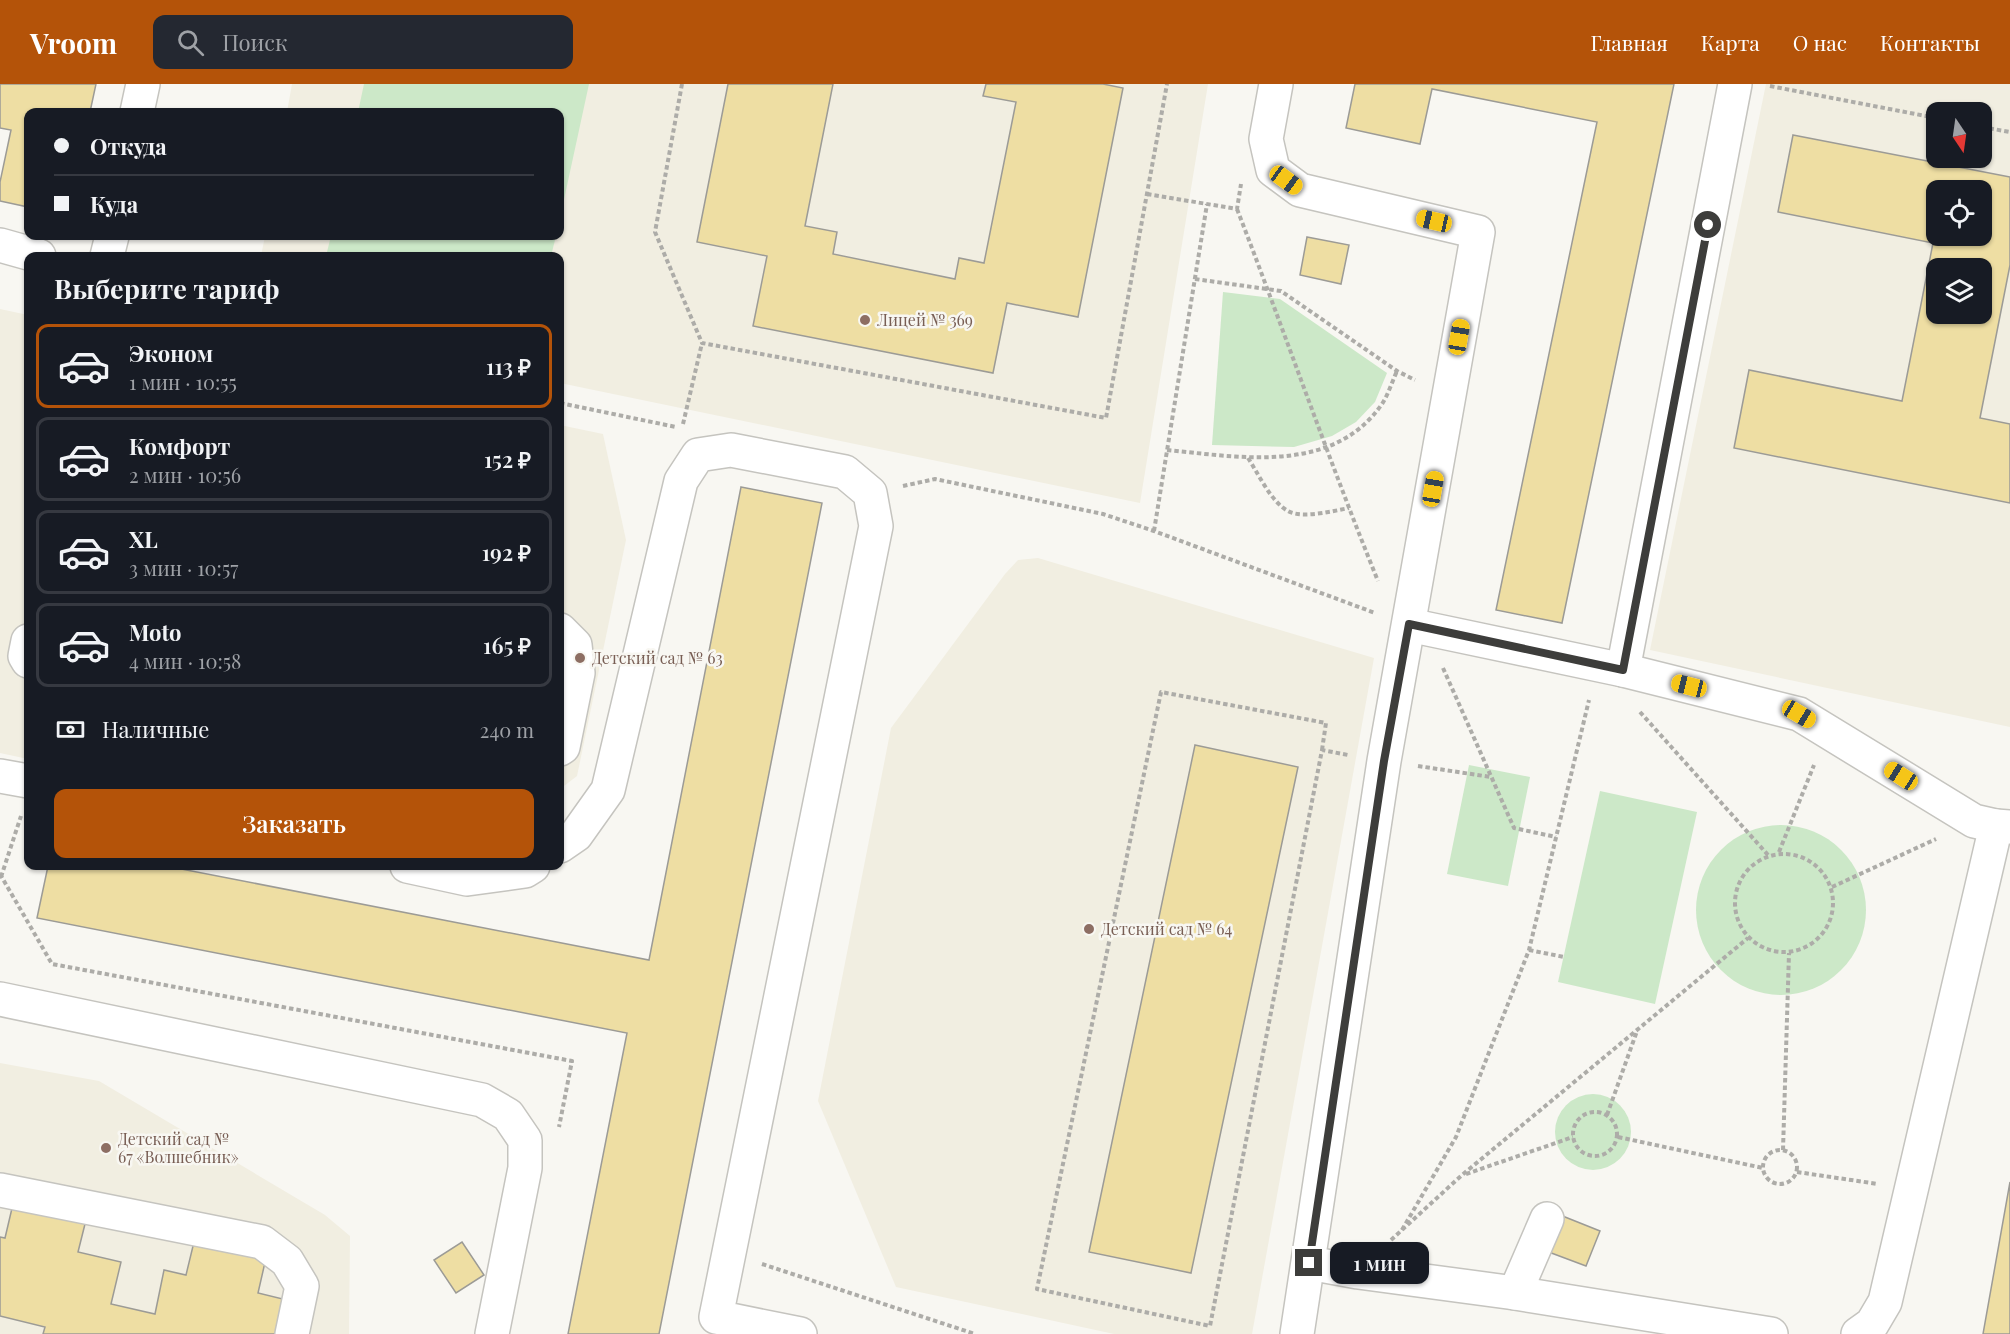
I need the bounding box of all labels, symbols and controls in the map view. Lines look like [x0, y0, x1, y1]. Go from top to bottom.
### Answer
search box [153, 15, 573, 69]
text: Vroom [30, 24, 117, 61]
icon: search [174, 26, 207, 59]
text: Поиск [222, 27, 288, 57]
text: Главная [1590, 28, 1668, 56]
text: Карта [1701, 28, 1760, 56]
text: О нас [1793, 28, 1847, 56]
text: Контакты [1880, 28, 1980, 56]
north arrow [1926, 102, 1992, 168]
map controls [1926, 102, 1992, 324]
text: Откуда [90, 131, 167, 161]
car [1266, 162, 1306, 198]
button: locate [1926, 180, 1992, 246]
text: Куда [90, 189, 138, 219]
car [1414, 208, 1454, 234]
route start [1694, 211, 1721, 238]
button: layers [1926, 258, 1992, 324]
text: Выберите тариф [54, 270, 280, 306]
place label: Лицей № 369 [876, 309, 973, 330]
marker: Лицей № 369 [858, 313, 872, 327]
car [1447, 318, 1471, 356]
text: Эконом [129, 338, 213, 368]
icon: car [57, 339, 111, 393]
text: 113 ₽ [486, 351, 531, 381]
text: 1 мин · 10:55 [129, 368, 237, 395]
text: Комфорт [129, 431, 230, 461]
icon: car [57, 432, 111, 486]
text: 152 ₽ [484, 444, 531, 474]
text: 2 мин · 10:56 [129, 461, 241, 488]
car [1421, 470, 1445, 508]
text: XL [129, 524, 158, 554]
icon: car [57, 525, 111, 579]
text: 192 ₽ [482, 537, 531, 567]
text: 3 мин · 10:57 [129, 554, 238, 581]
text: Moto [129, 617, 182, 647]
icon: car [57, 618, 111, 672]
text: 165 ₽ [483, 630, 531, 660]
text: 4 мин · 10:58 [129, 647, 241, 674]
place label: Детский сад № 63 [592, 647, 723, 668]
marker: Детский сад № 63 [573, 651, 587, 665]
car [1669, 673, 1709, 699]
car [1779, 697, 1819, 731]
icon: cash [54, 713, 87, 746]
text: Наличные [102, 714, 209, 744]
text: 240 m [480, 716, 534, 743]
car [1881, 759, 1921, 793]
button: Заказать [54, 789, 534, 858]
place label: Детский сад № 64 [1101, 918, 1233, 939]
marker: Детский сад № 64 [1082, 922, 1096, 936]
place label: Детский сад № 67 «Волшебник» [118, 1128, 239, 1167]
marker: Детский сад № 67 «Волшебник» [99, 1141, 113, 1155]
callout: 1 мин [1330, 1242, 1429, 1284]
route end [1295, 1249, 1322, 1276]
text: 1 мин [1353, 1249, 1406, 1276]

